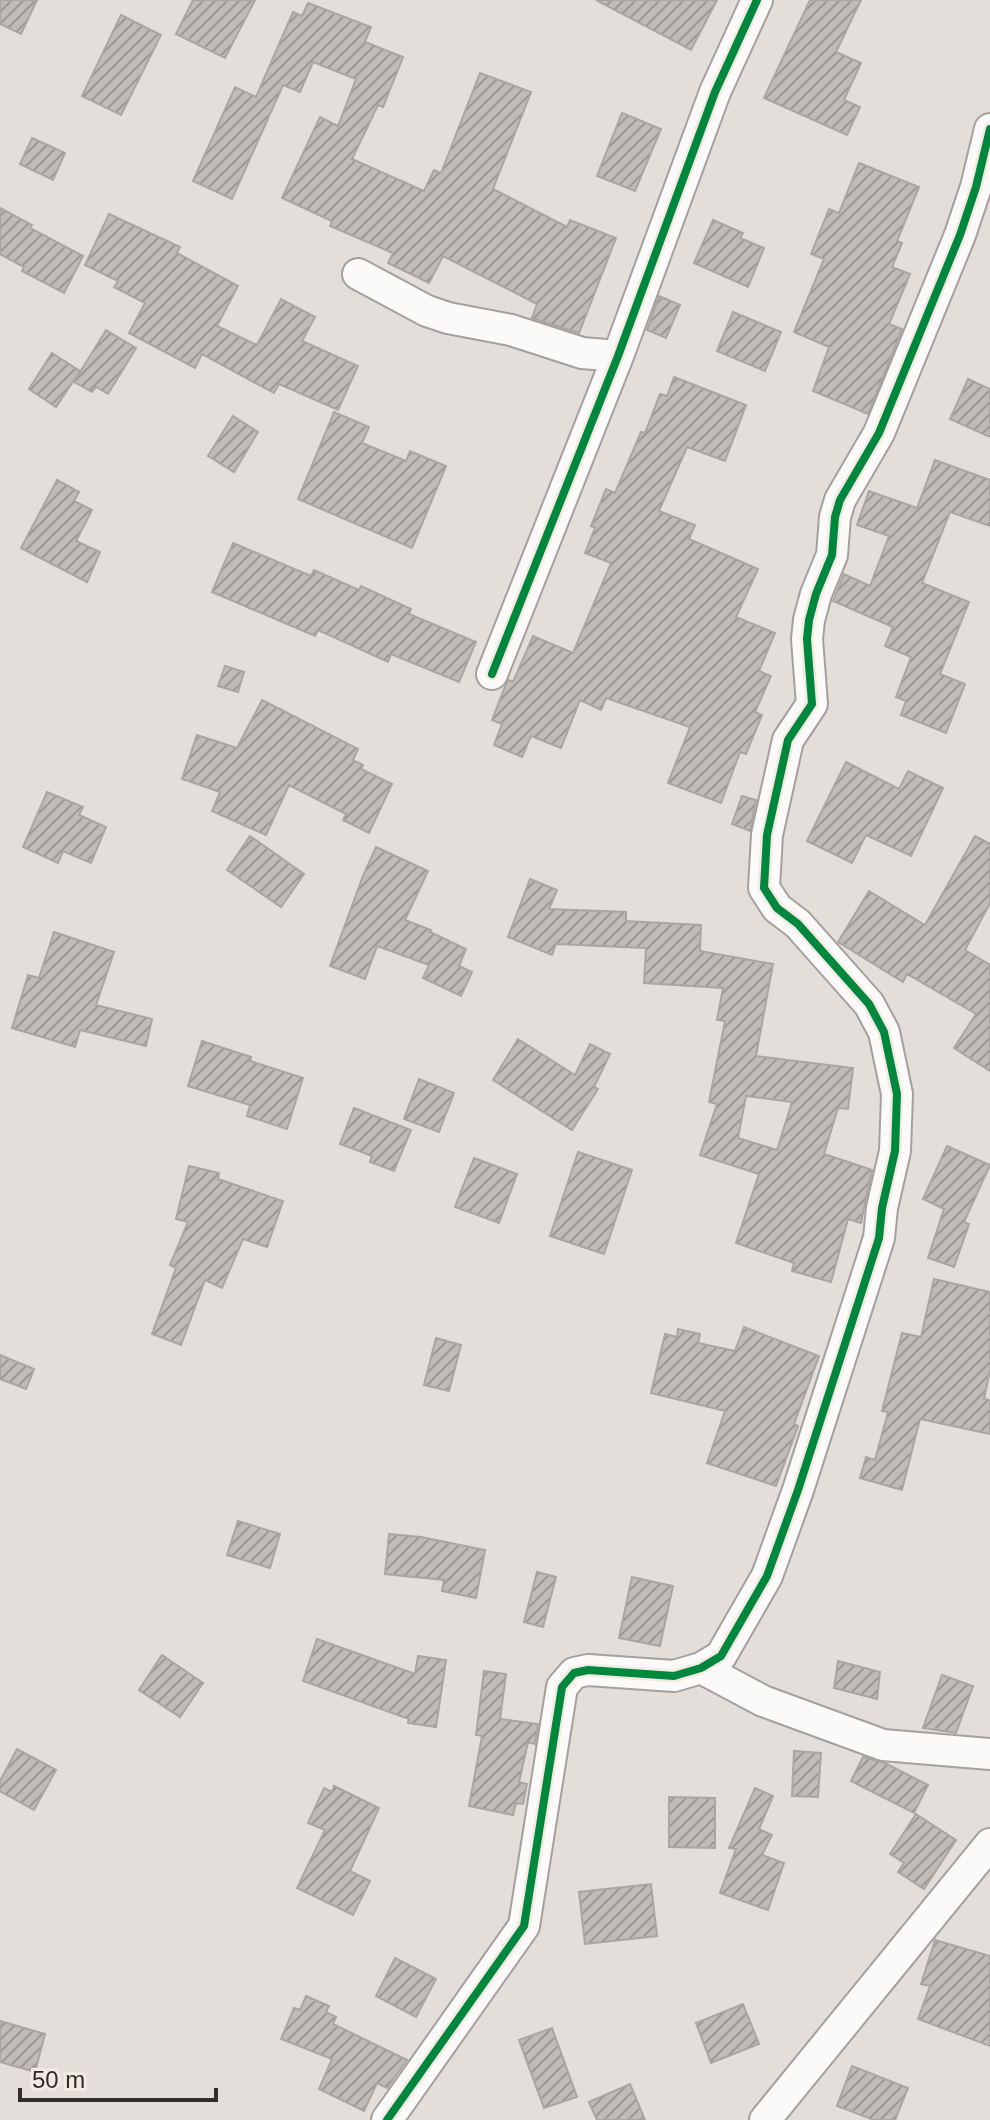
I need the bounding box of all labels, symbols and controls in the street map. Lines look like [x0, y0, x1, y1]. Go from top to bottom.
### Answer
scale bar [20, 2052, 216, 2102]
text: 50 m [32, 2066, 85, 2093]

